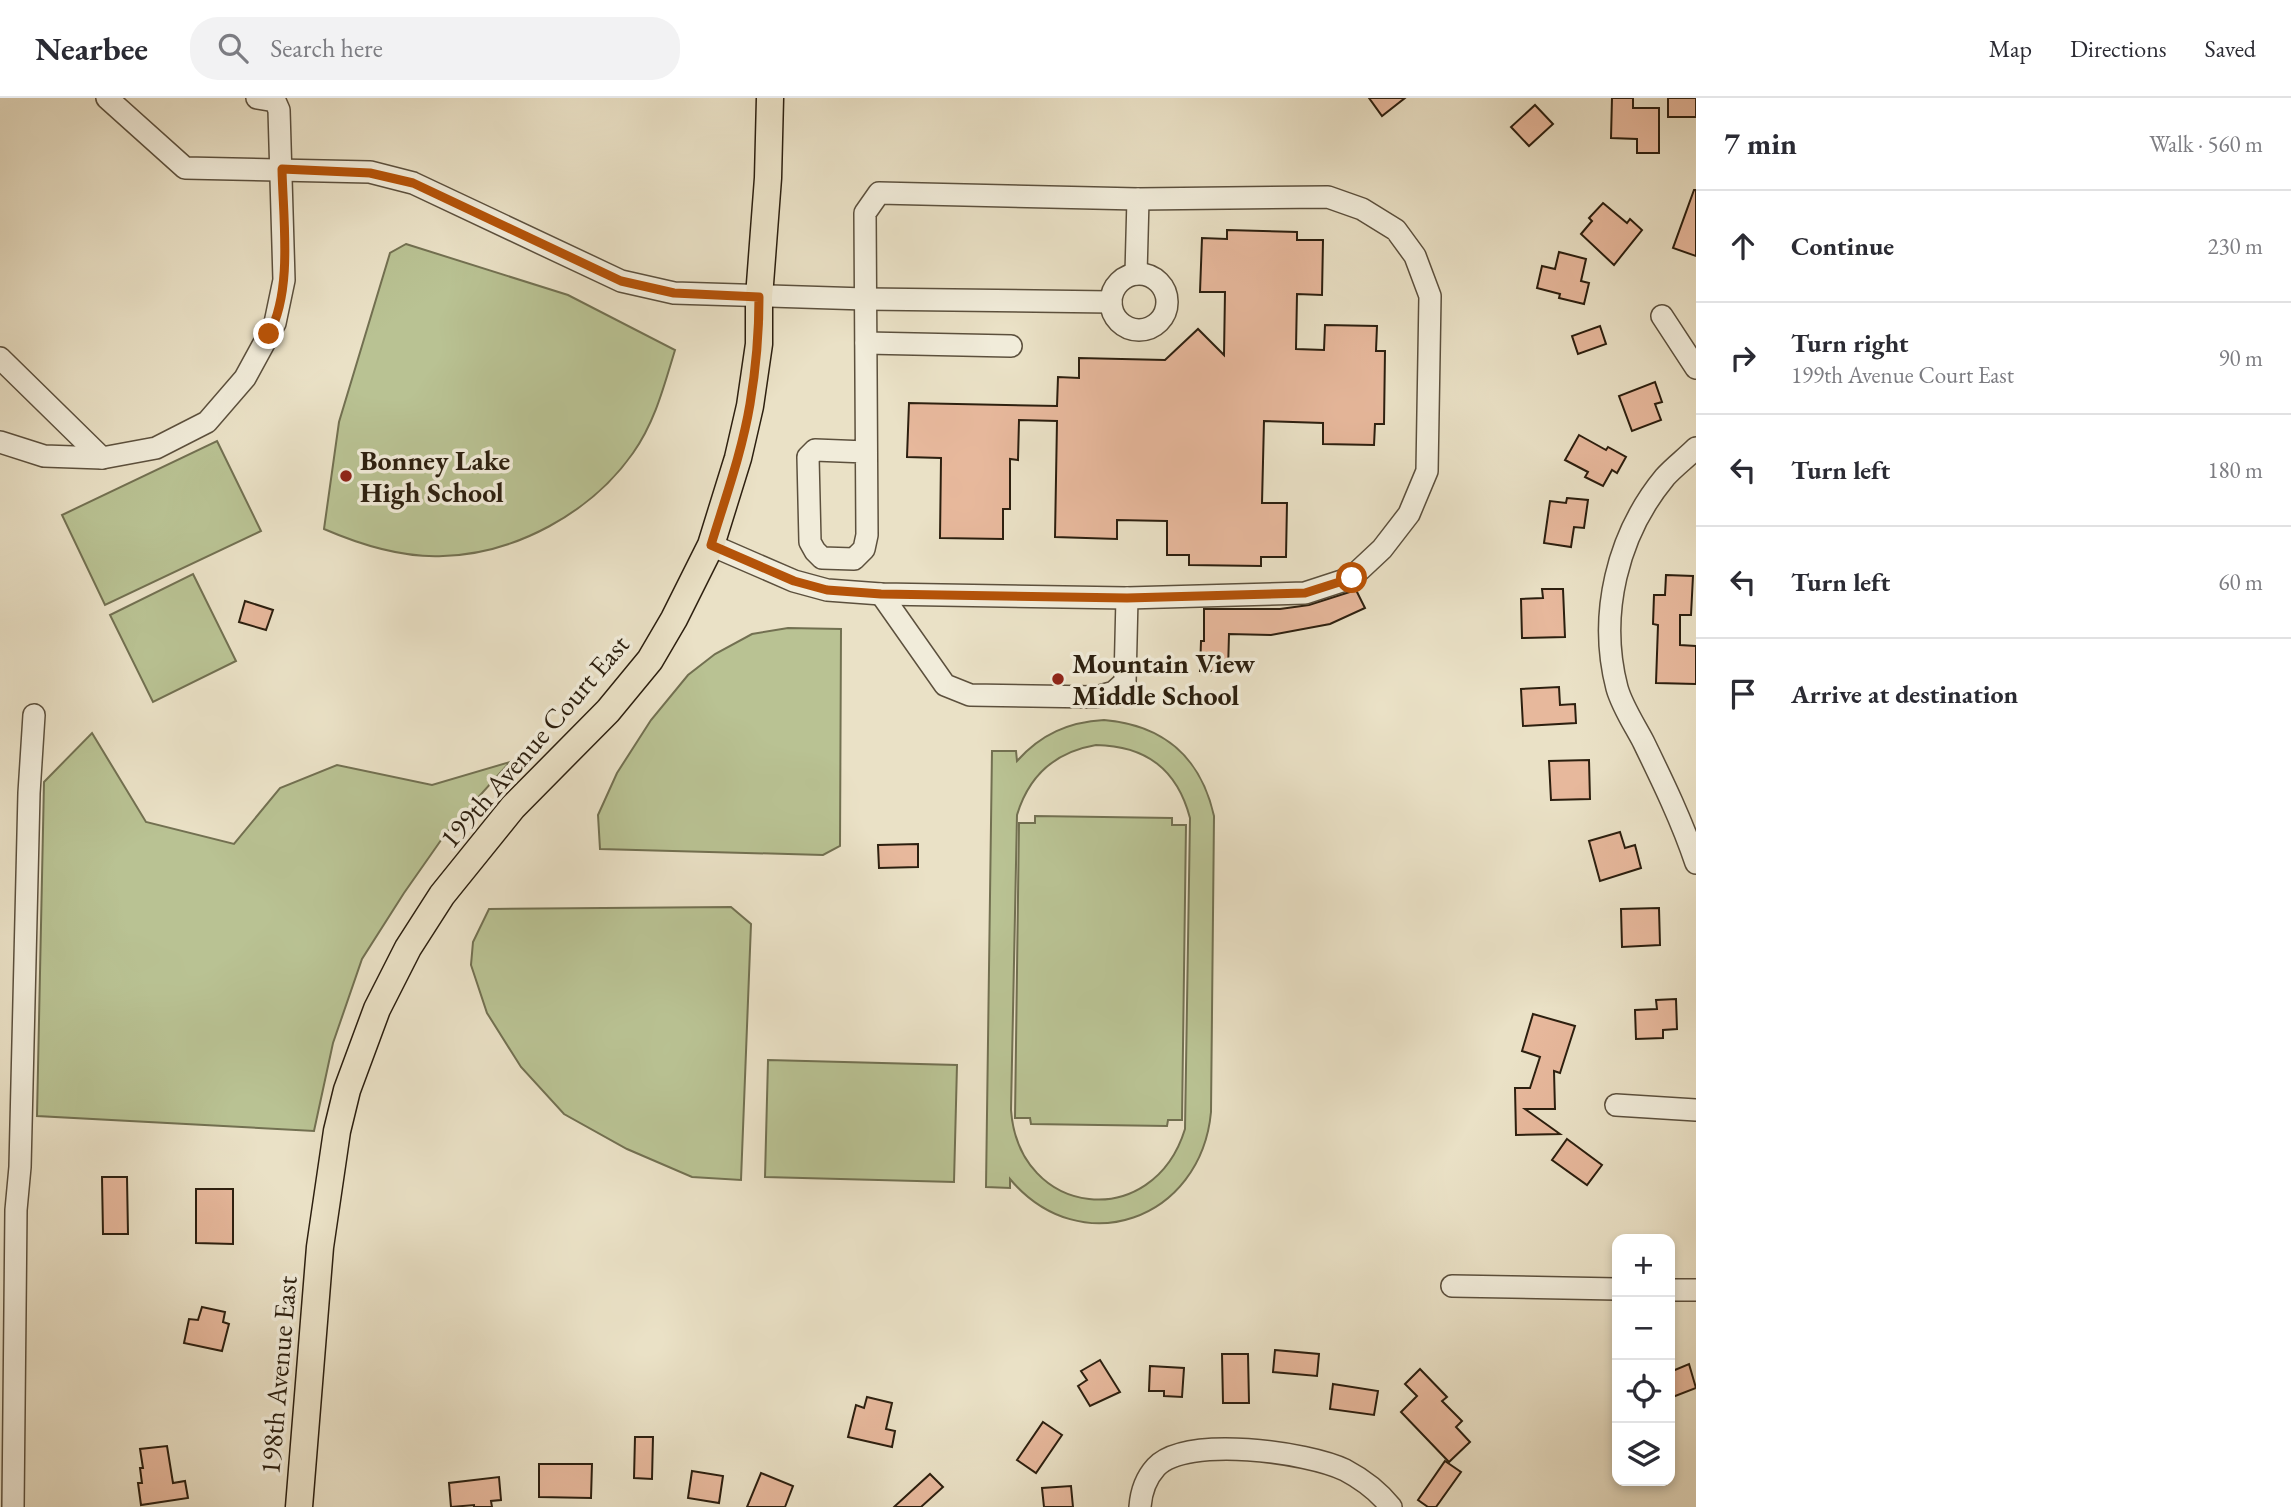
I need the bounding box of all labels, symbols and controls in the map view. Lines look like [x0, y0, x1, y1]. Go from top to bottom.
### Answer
search box [190, 17, 680, 80]
text: Nearbee [35, 27, 148, 70]
icon: search [214, 29, 252, 67]
text: Search here [270, 31, 383, 65]
text: Map [1989, 33, 2032, 64]
text: Directions [2070, 33, 2167, 64]
text: Saved [2205, 33, 2256, 64]
text: 7 min [1724, 124, 1797, 163]
text: Walk · 560 m [2149, 129, 2263, 159]
icon: ahead [1724, 227, 1762, 265]
text: Continue [1791, 229, 1894, 263]
text: 230 m [2207, 231, 2263, 261]
route end [253, 318, 284, 349]
text: Turn right [1791, 326, 1909, 360]
icon: right [1724, 339, 1762, 377]
text: 90 m [2218, 343, 2263, 373]
text: 199th Avenue Court East [1791, 360, 2014, 390]
place label: Bonney Lake High School [360, 442, 510, 510]
icon: left [1724, 451, 1762, 489]
text: Turn left [1791, 453, 1890, 487]
text: 180 m [2207, 455, 2263, 485]
marker: Bonney Lake High School [338, 468, 354, 484]
route start [1336, 562, 1367, 593]
icon: left [1724, 563, 1762, 601]
text: Turn left [1791, 565, 1890, 599]
text: 60 m [2218, 567, 2263, 597]
street label: 199th Avenue Court East [431, 627, 637, 855]
place label: Mountain View Middle School [1072, 645, 1255, 713]
marker: Mountain View Middle School [1050, 671, 1066, 687]
icon: arrive [1724, 675, 1762, 713]
text: Arrive at destination [1791, 677, 2018, 711]
map controls [1612, 1234, 1675, 1486]
button: + [1612, 1234, 1675, 1297]
street label: 198th Avenue East [251, 1274, 305, 1476]
button: − [1612, 1297, 1675, 1360]
button: locate [1612, 1360, 1675, 1423]
button: layers [1612, 1423, 1675, 1486]

